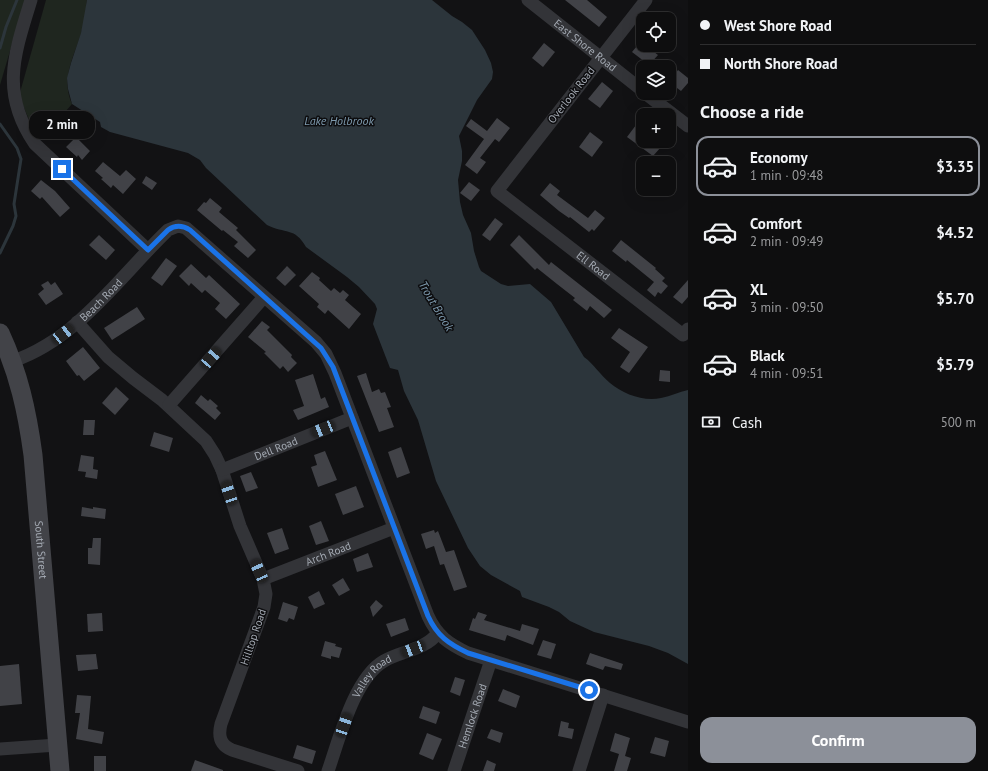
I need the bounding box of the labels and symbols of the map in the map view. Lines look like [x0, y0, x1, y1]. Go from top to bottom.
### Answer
street label: East Shore Road [551, 16, 619, 74]
street label: Overlook Road [545, 64, 598, 126]
callout: 2 min [29, 111, 95, 139]
water label: Lake Holbrook [304, 113, 374, 128]
route end [53, 160, 71, 178]
street label: Ell Road [574, 248, 613, 283]
street label: Beach Road [77, 276, 125, 324]
water label: Trout Brook [416, 278, 458, 334]
car [50, 322, 76, 346]
car [199, 345, 223, 371]
car [310, 419, 336, 439]
street label: Dell Road [252, 433, 300, 463]
car [220, 480, 238, 506]
street label: South Street [32, 520, 51, 580]
street label: Arch Road [304, 538, 353, 569]
car [249, 558, 269, 584]
street label: Hilltop Road [237, 607, 269, 667]
car [400, 639, 426, 659]
street label: Valley Road [348, 651, 394, 701]
route start [580, 681, 598, 699]
street label: Hemlock Road [455, 682, 490, 750]
car [334, 712, 354, 738]

